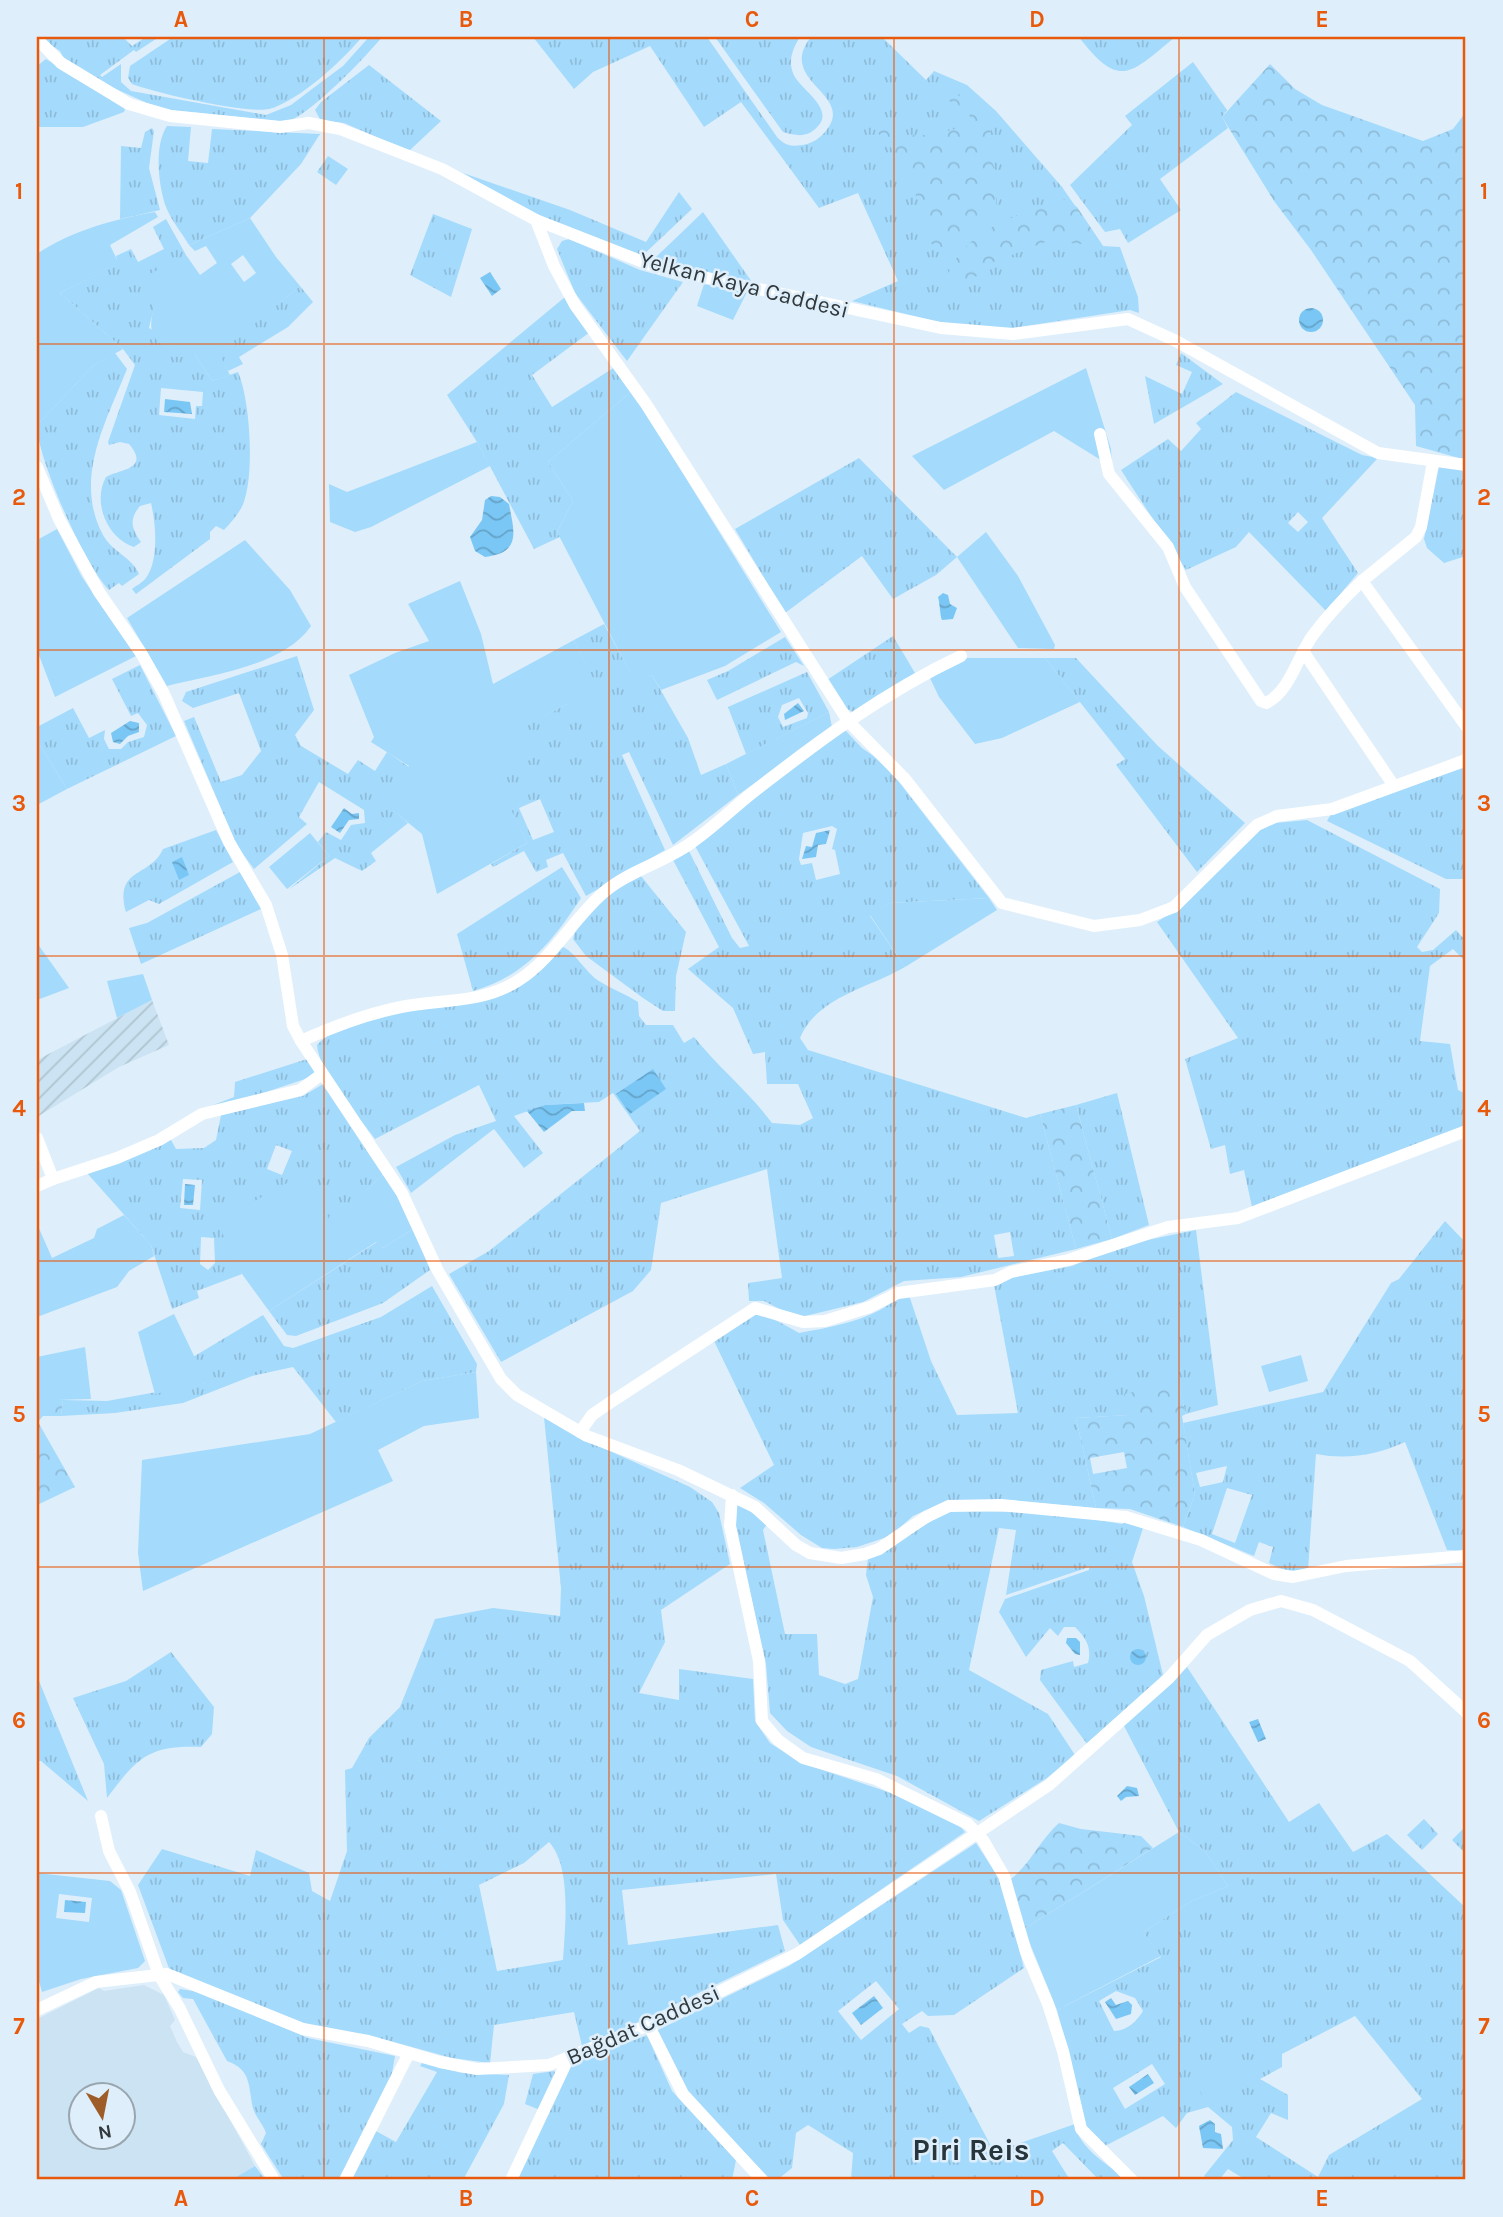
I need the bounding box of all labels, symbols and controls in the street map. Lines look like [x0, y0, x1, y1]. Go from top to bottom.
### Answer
text: A [174, 6, 188, 33]
text: B [459, 6, 473, 33]
text: C [745, 6, 759, 33]
text: D [1029, 6, 1045, 33]
text: E [1315, 6, 1329, 33]
text: 1 [15, 178, 23, 205]
text: 1 [1480, 178, 1488, 205]
street label: Yelkan Kaya Caddesi [637, 246, 851, 324]
text: 2 [12, 484, 26, 511]
text: 2 [1477, 484, 1491, 511]
text: 3 [12, 790, 26, 817]
text: 3 [1477, 790, 1491, 817]
text: 4 [12, 1095, 26, 1122]
text: 4 [1477, 1095, 1491, 1122]
text: 5 [12, 1401, 26, 1428]
text: 5 [1477, 1401, 1491, 1428]
text: 6 [12, 1707, 26, 1734]
text: 6 [1477, 1707, 1491, 1734]
street label: Bağdat Caddesi [562, 1979, 724, 2071]
text: 7 [13, 2013, 25, 2040]
text: 7 [1478, 2013, 1490, 2040]
north arrow [66, 2080, 136, 2150]
text: N [96, 2120, 113, 2144]
district label: Piri Reis [912, 2132, 1030, 2168]
text: A [174, 2185, 188, 2212]
text: B [459, 2185, 473, 2212]
text: C [745, 2185, 759, 2212]
text: D [1029, 2185, 1045, 2212]
text: E [1315, 2185, 1329, 2212]

